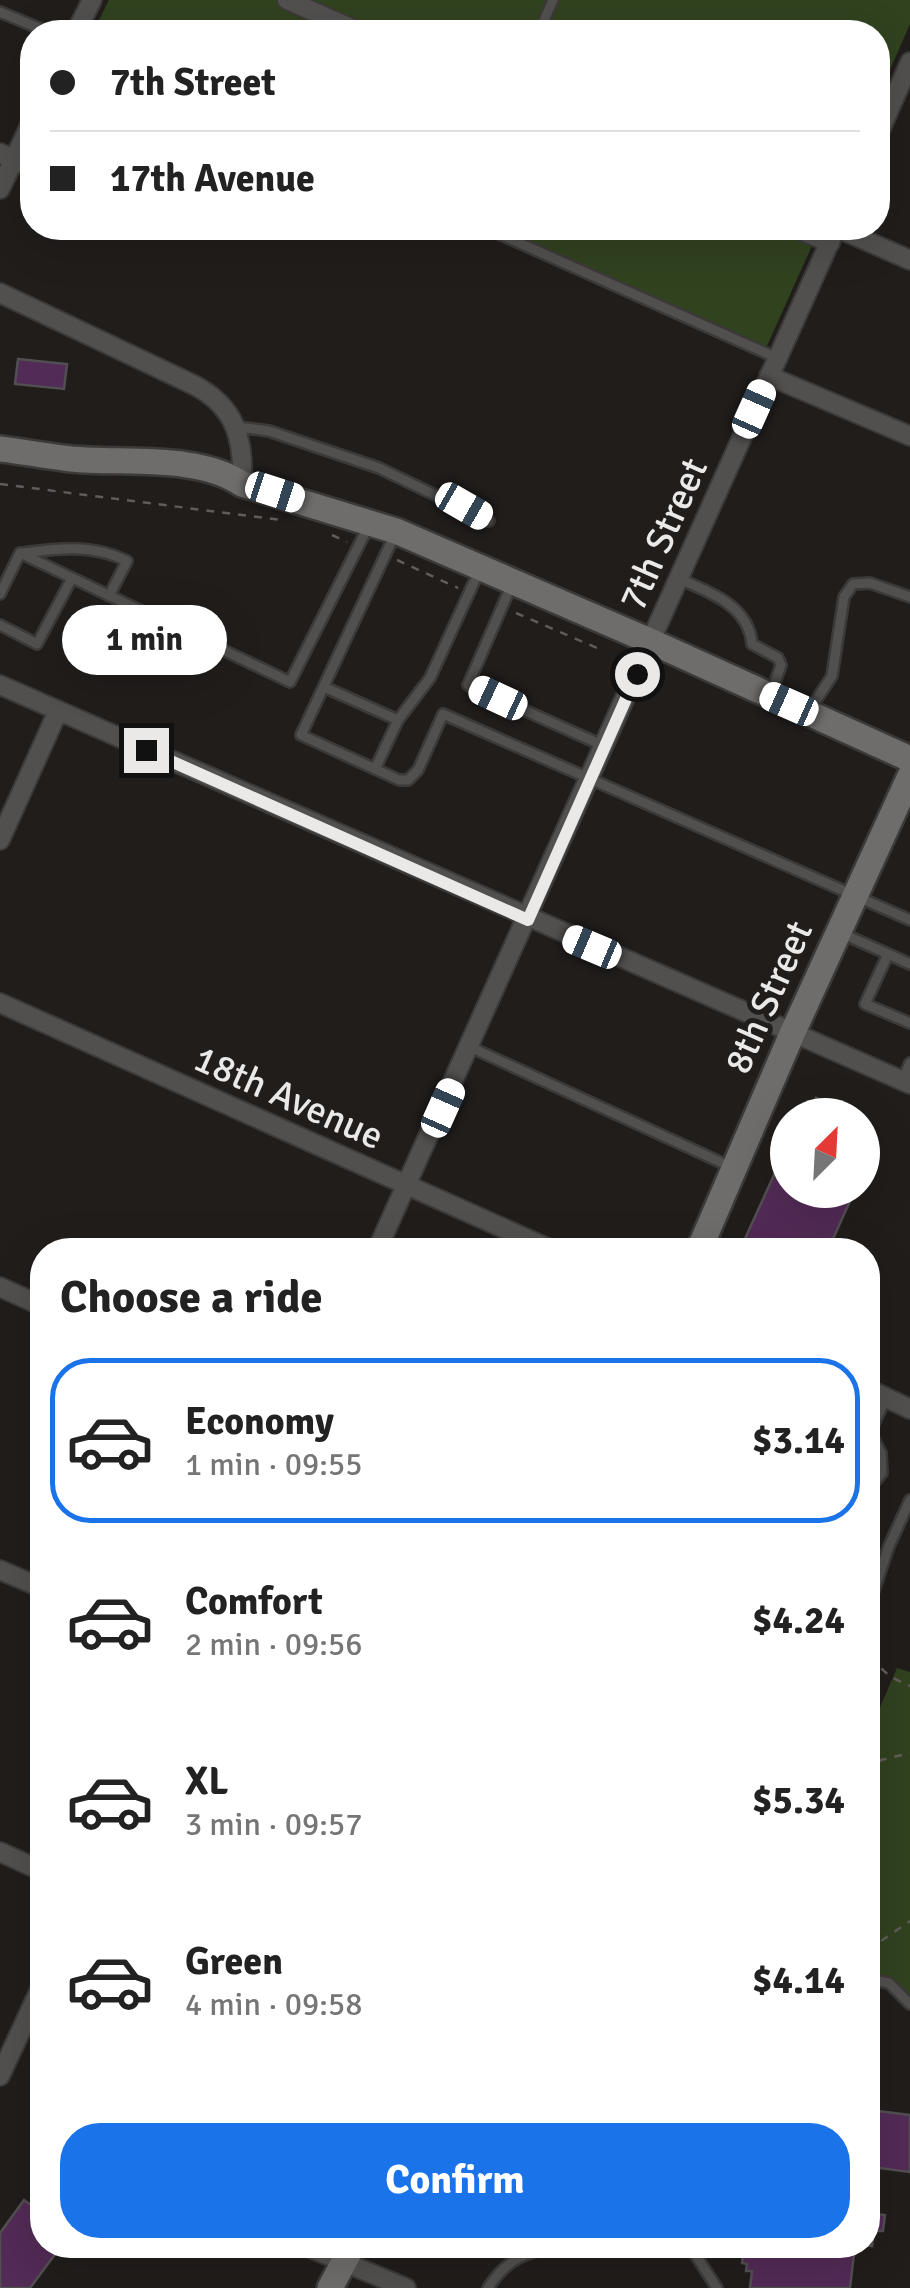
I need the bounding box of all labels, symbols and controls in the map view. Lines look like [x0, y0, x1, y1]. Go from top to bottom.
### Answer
text: 7th Street [110, 59, 276, 106]
text: 17th Avenue [110, 155, 315, 202]
car [728, 375, 780, 443]
street label: 7th Street [609, 451, 718, 618]
car [242, 468, 308, 516]
car [431, 478, 497, 534]
callout: 1 min [64, 605, 228, 675]
text: 1 min [106, 620, 183, 659]
route start [615, 652, 660, 697]
car [464, 672, 532, 724]
car [755, 678, 823, 730]
route end [124, 728, 169, 773]
street label: 8th Street [714, 914, 823, 1081]
car [559, 921, 625, 973]
street label: 18th Avenue [187, 1035, 391, 1160]
car [417, 1074, 469, 1142]
north arrow [770, 1098, 880, 1208]
map controls [770, 1098, 880, 1208]
text: Choose a ride [60, 1270, 323, 1325]
icon: car [65, 1396, 155, 1486]
text: Economy [185, 1398, 334, 1445]
text: $3.14 [752, 1417, 845, 1464]
text: 1 min · 09:55 [185, 1445, 363, 1484]
icon: car [65, 1576, 155, 1666]
text: Comfort [185, 1578, 323, 1625]
text: $4.24 [752, 1597, 845, 1644]
text: 2 min · 09:56 [185, 1625, 363, 1664]
icon: car [65, 1756, 155, 1846]
text: XL [185, 1758, 228, 1805]
text: $5.34 [752, 1777, 845, 1824]
text: 3 min · 09:57 [185, 1805, 363, 1844]
icon: car [65, 1936, 155, 2026]
text: Green [185, 1938, 283, 1985]
text: $4.14 [752, 1957, 845, 2004]
text: 4 min · 09:58 [185, 1985, 363, 2024]
button: Confirm [60, 2123, 850, 2238]

